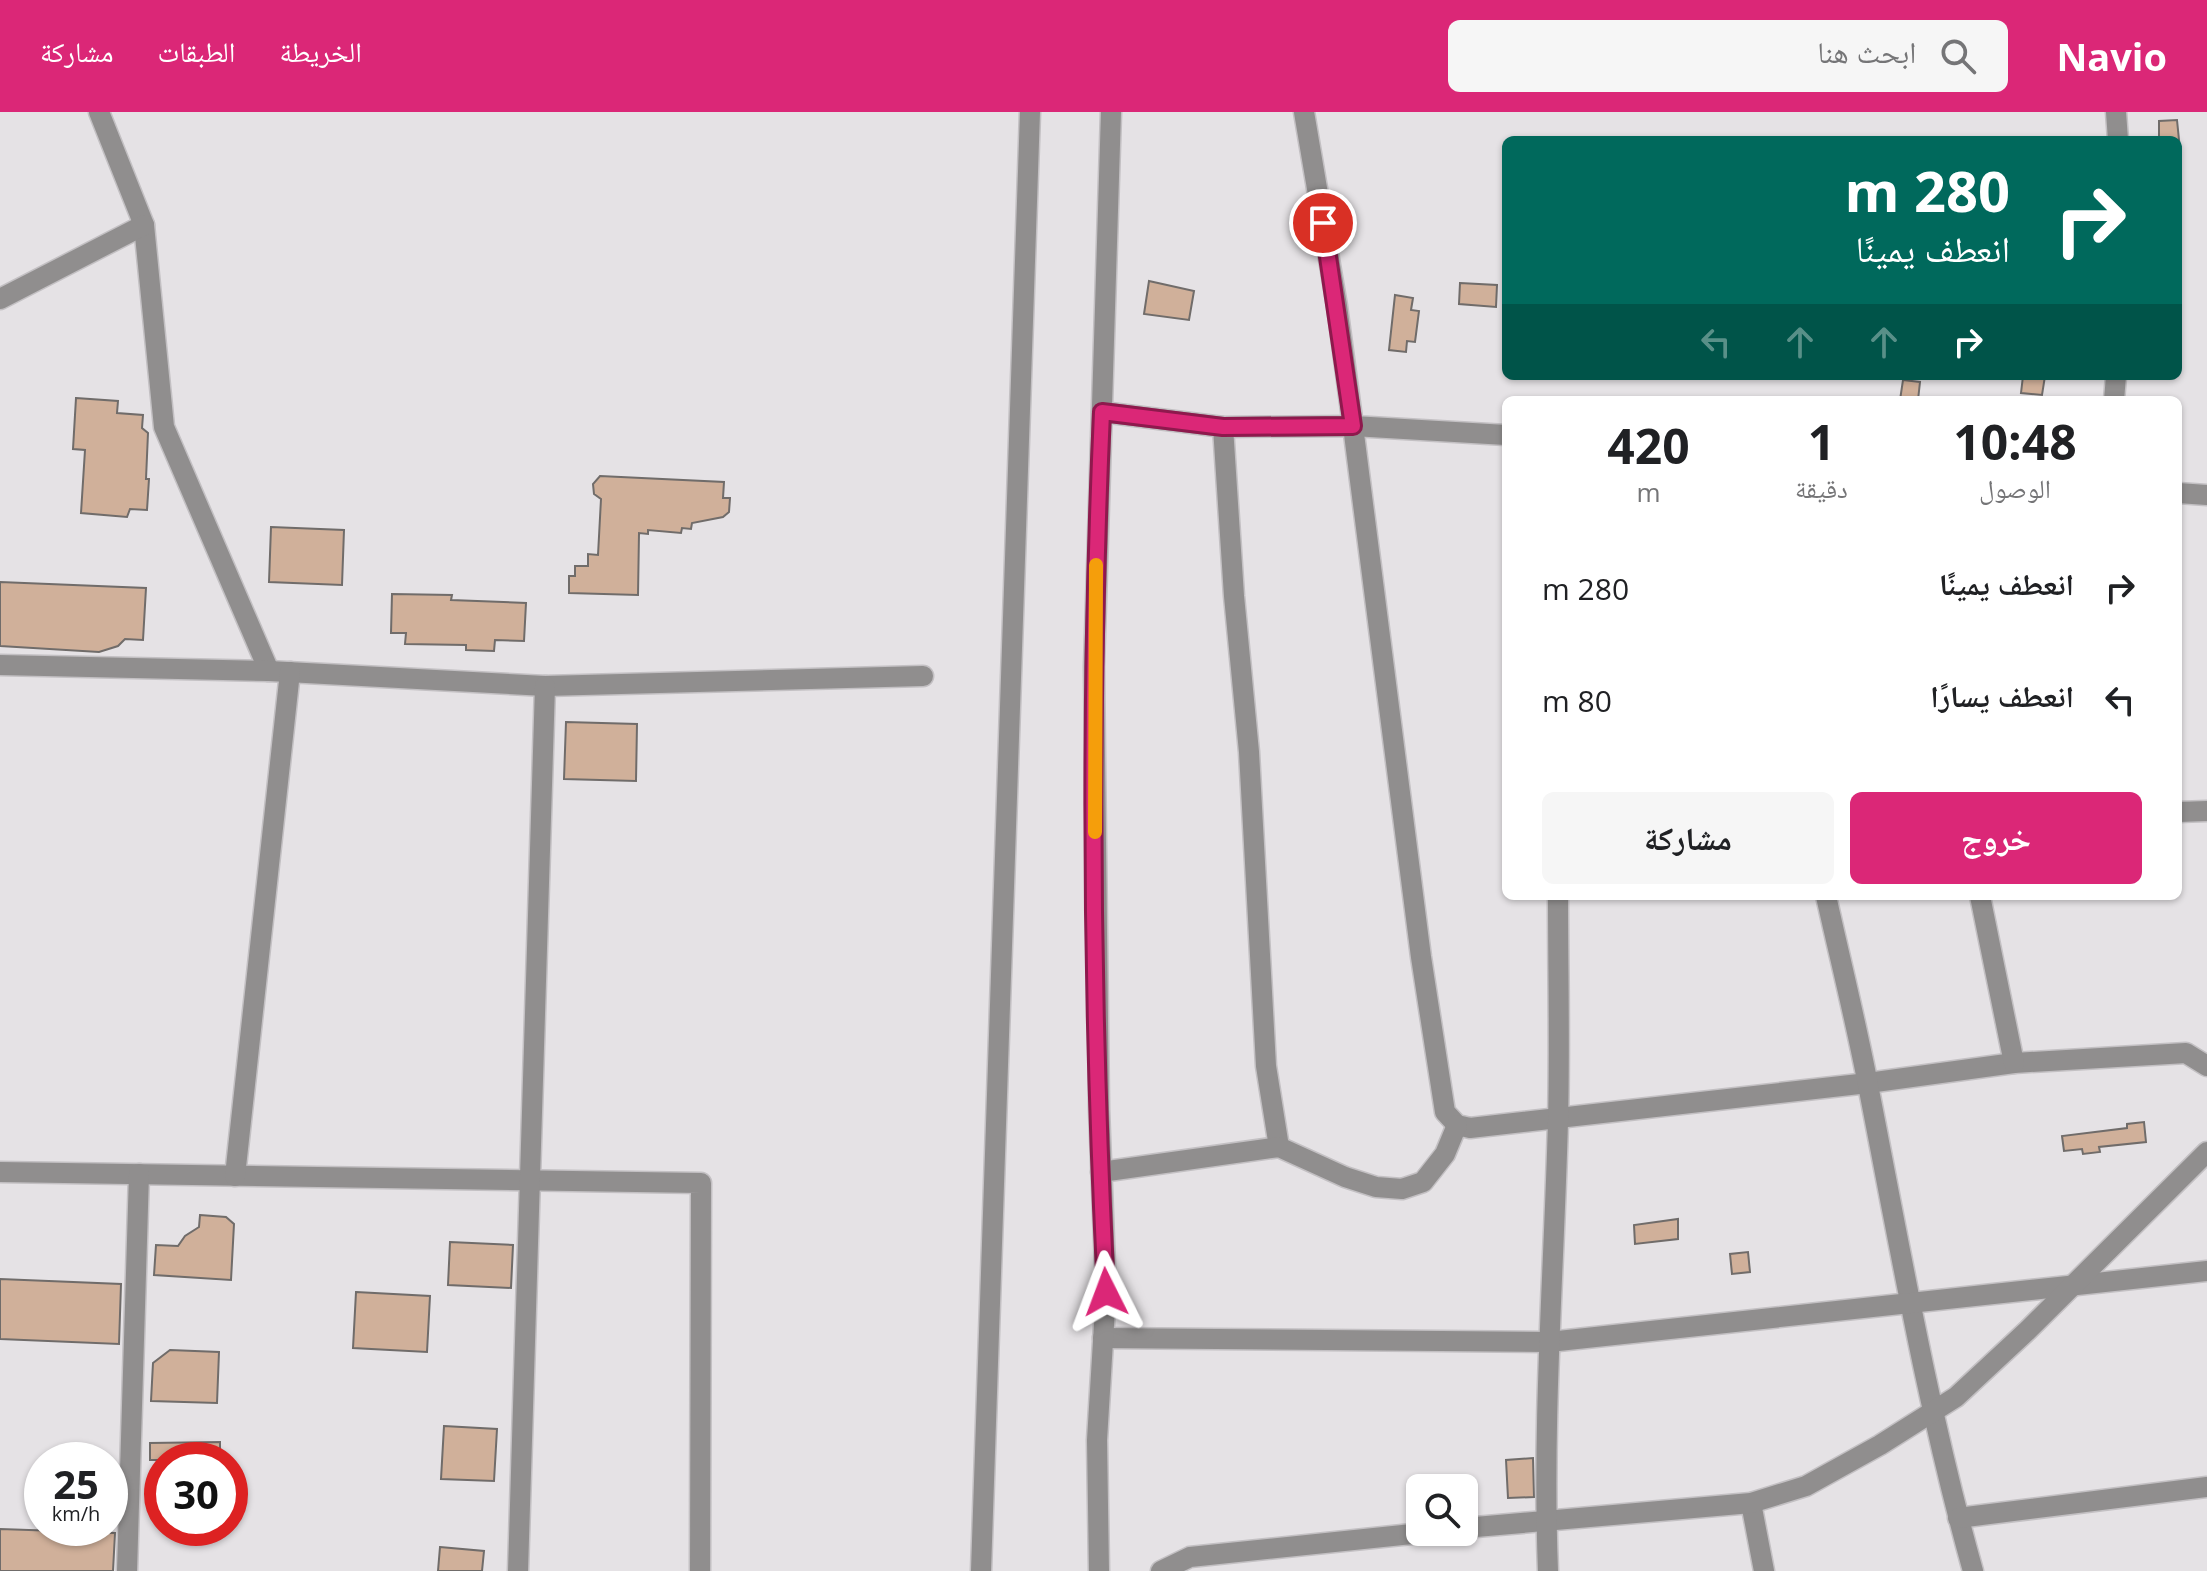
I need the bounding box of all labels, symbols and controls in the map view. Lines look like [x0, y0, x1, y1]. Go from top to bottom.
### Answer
search box [1448, 20, 2008, 92]
text: Navio [2056, 30, 2167, 82]
text: ابحث هنا [1817, 31, 1916, 72]
text: مشاركة [40, 32, 114, 70]
text: الطبقات [158, 32, 235, 70]
text: الخريطة [279, 32, 362, 70]
icon: search [1936, 34, 1980, 78]
text: 280 m [1844, 152, 2010, 228]
icon: right [2038, 168, 2142, 272]
pin [1289, 189, 1357, 257]
icon: arrive [1301, 201, 1345, 245]
text: انعطف يمينًا [1855, 224, 2010, 273]
icon: left [1694, 320, 1738, 364]
icon: ahead [1778, 320, 1822, 364]
icon: ahead [1862, 320, 1906, 364]
icon: right [1946, 320, 1990, 364]
text: 1 [1808, 409, 1835, 474]
text: 10:48 [1953, 409, 2077, 474]
text: 420 [1607, 413, 1690, 478]
text: دقيقة [1795, 470, 1848, 506]
text: الوصول [1979, 470, 2051, 506]
text: m [1636, 474, 1661, 510]
text: انعطف يمينًا [1939, 563, 2074, 604]
icon: right [2098, 566, 2142, 610]
text: 280 m [1542, 568, 1629, 609]
text: انعطف يسارًا [1930, 675, 2074, 716]
icon: left [2098, 678, 2142, 722]
text: 80 m [1542, 680, 1612, 721]
button: مشاركة [1542, 792, 1834, 884]
button: خروج [1850, 792, 2142, 884]
position arrow [1064, 1250, 1148, 1334]
speed limit sign: 30 [144, 1442, 248, 1546]
text: 25 [53, 1456, 99, 1511]
map controls [1406, 1474, 1478, 1546]
button: search [1406, 1474, 1478, 1546]
text: km/h [52, 1500, 100, 1527]

